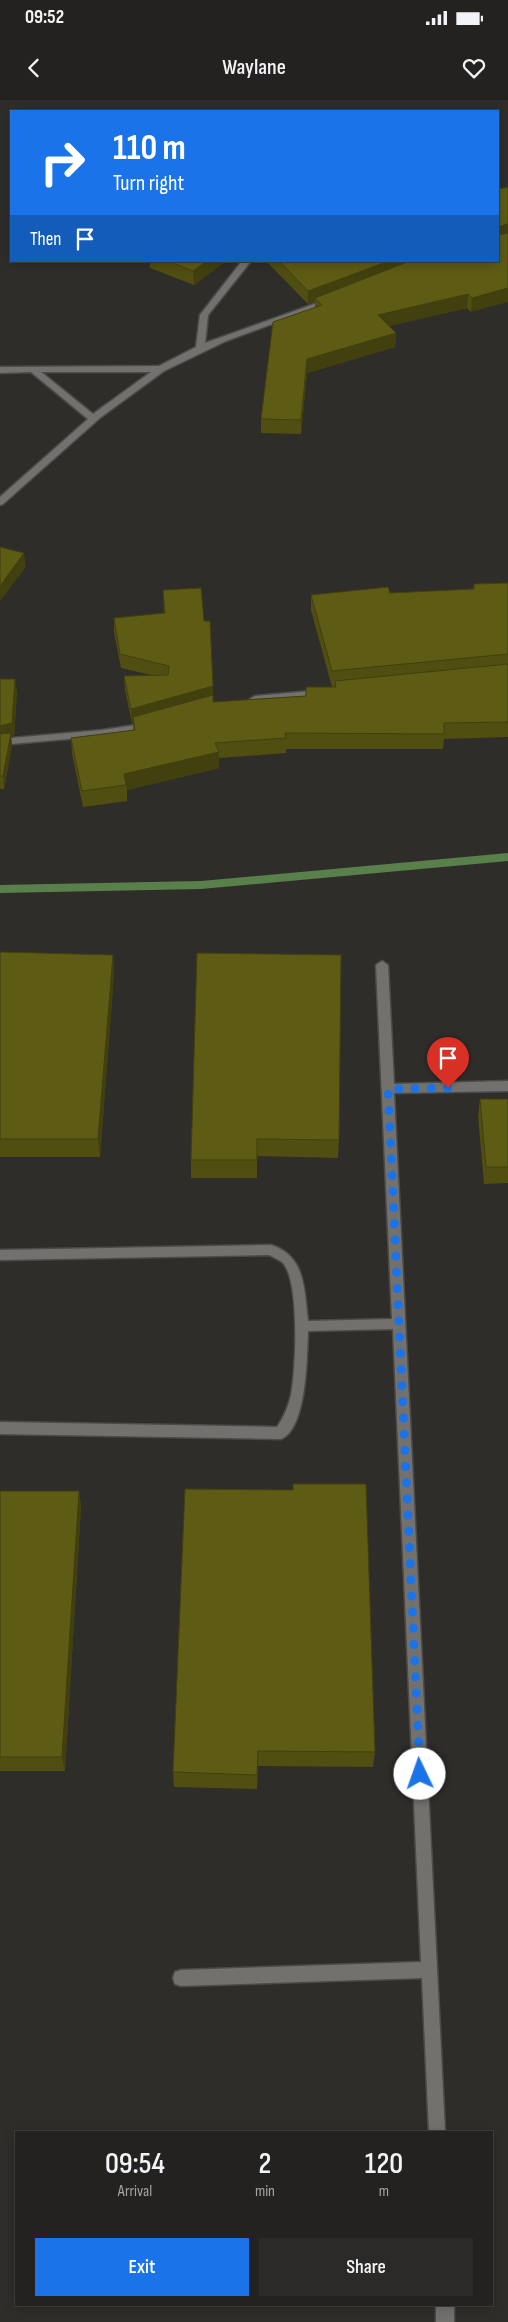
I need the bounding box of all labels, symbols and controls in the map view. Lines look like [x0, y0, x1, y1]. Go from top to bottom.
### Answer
text: 09:52 [25, 6, 64, 29]
icon: back [20, 54, 48, 82]
text: Waylane [222, 54, 286, 81]
icon: heart [460, 54, 488, 82]
text: 110 m [113, 127, 186, 170]
icon: right [30, 130, 95, 195]
text: Turn right [113, 170, 184, 197]
icon: arrive [71, 225, 99, 253]
text: Then [30, 228, 61, 251]
pin [427, 1037, 469, 1088]
icon: arrive [434, 1044, 462, 1072]
position arrow [393, 1747, 445, 1799]
text: 09:54 [105, 2146, 165, 2182]
text: 2 [259, 2146, 271, 2182]
text: 120 [365, 2146, 403, 2182]
text: Arrival [118, 2182, 152, 2201]
text: min [255, 2182, 275, 2201]
text: m [379, 2182, 389, 2201]
button: Exit [35, 2238, 249, 2296]
button: Share [259, 2238, 473, 2296]

